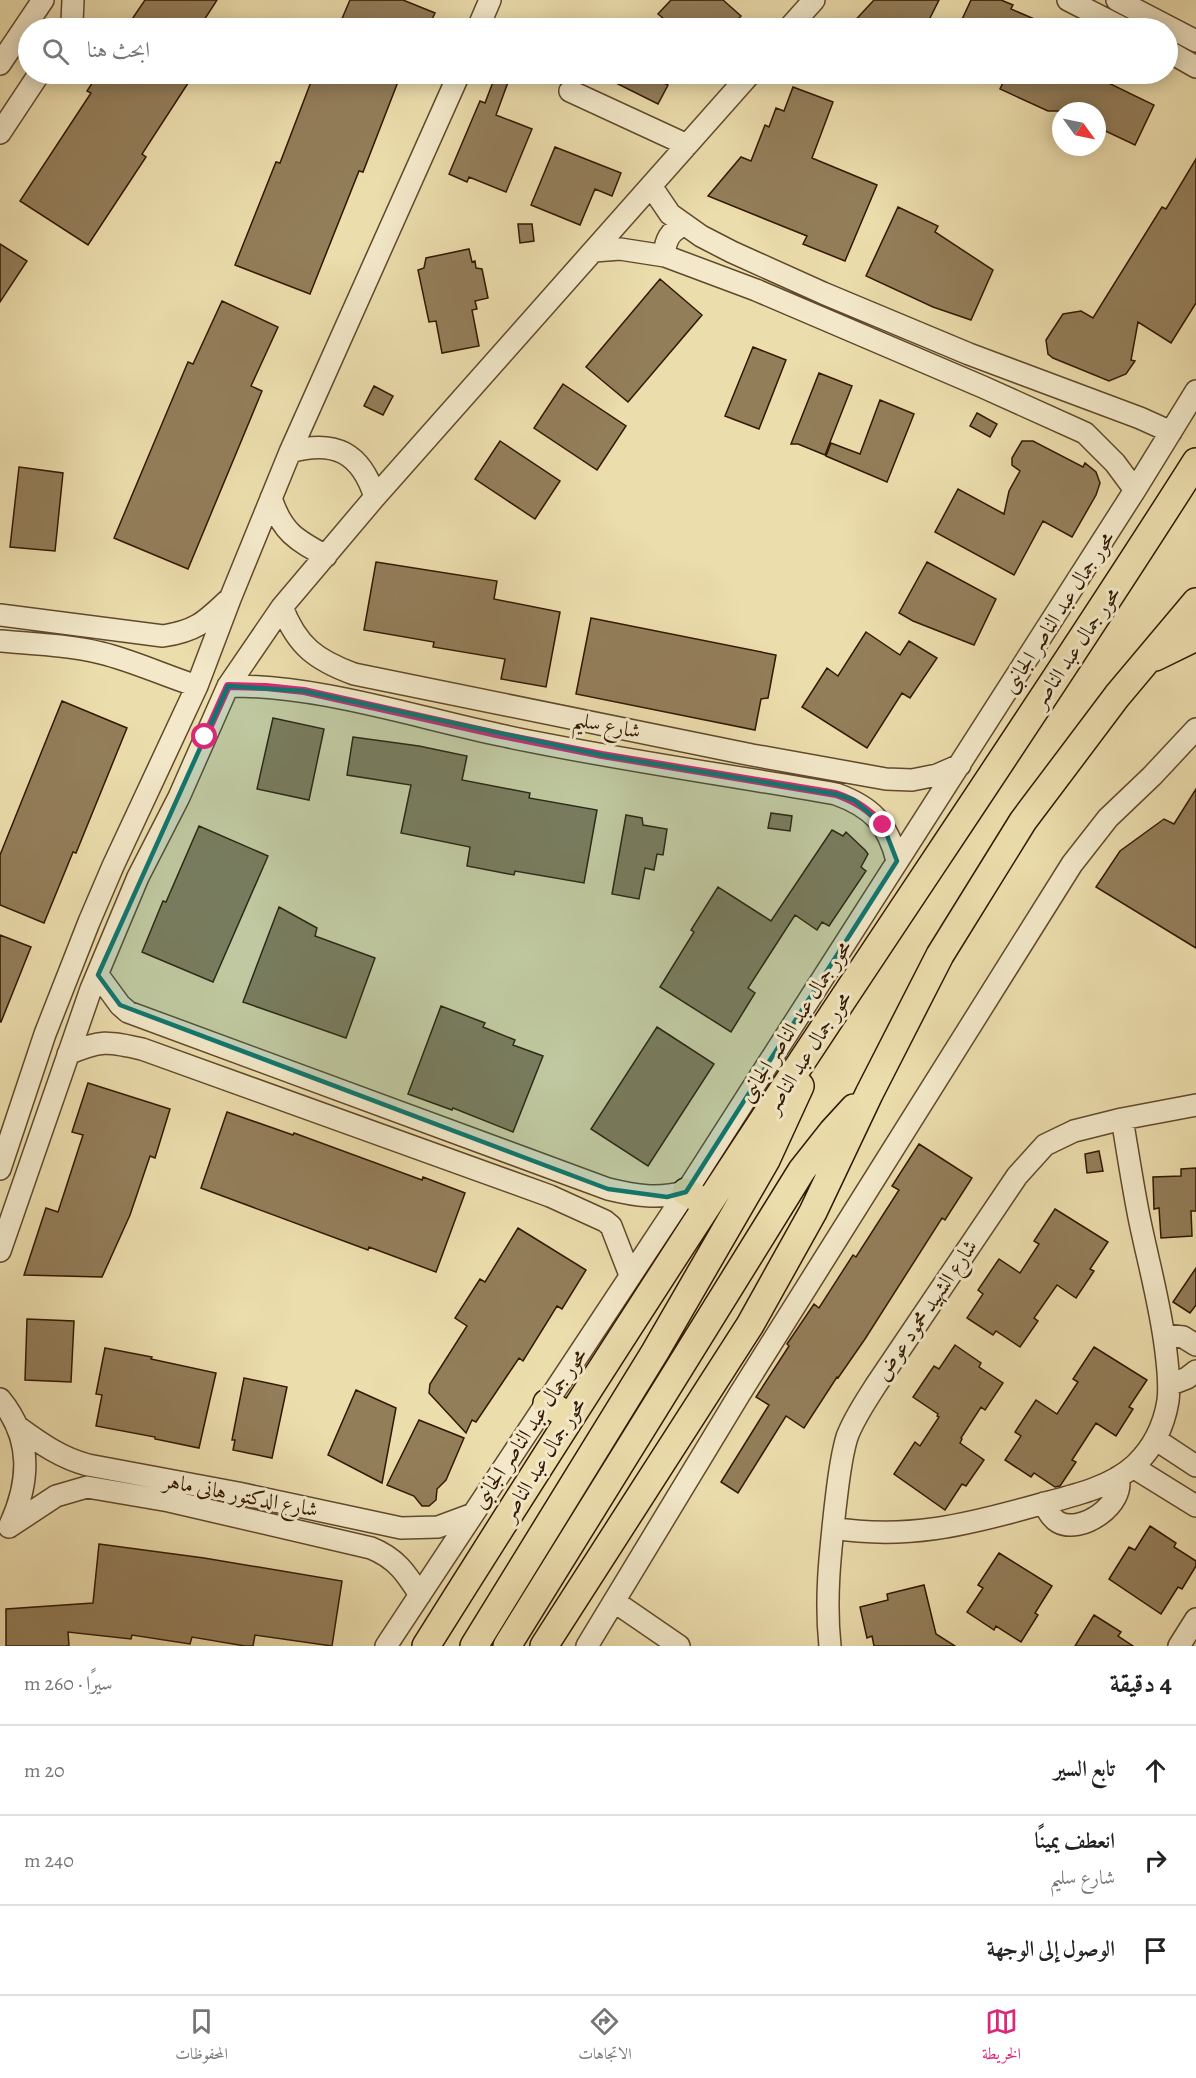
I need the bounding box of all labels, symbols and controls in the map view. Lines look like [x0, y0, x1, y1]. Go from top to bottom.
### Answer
search box [18, 18, 1178, 84]
icon: search [39, 35, 72, 68]
text: ابحث هنا [87, 35, 150, 65]
north arrow [1052, 102, 1106, 156]
street label: محور جمال عبد الناصر الجانبى [996, 526, 1120, 698]
street label: محور جمال عبد الناصر [1027, 582, 1125, 712]
street label: شارع سليم [569, 705, 643, 752]
route start [191, 723, 217, 749]
route end [869, 811, 895, 837]
street label: محور جمال عبد الناصر الجانبى [733, 935, 857, 1107]
street label: محور جمال عبد الناصر [759, 987, 857, 1117]
street label: شارع الشهيد محمود عوض [868, 1234, 987, 1388]
street label: محور جمال عبد الناصر الجانبى [466, 1343, 592, 1513]
street label: محور جمال عبد الناصر [495, 1393, 591, 1525]
street label: شارع الدكتور هانى ماهر [159, 1466, 321, 1528]
text: 4 دقيقة [1110, 1666, 1172, 1701]
text: سيرًا · 260 m [24, 1670, 113, 1697]
text: تابع السير [1054, 1754, 1115, 1784]
icon: ahead [1139, 1754, 1172, 1787]
text: 20 m [24, 1757, 65, 1784]
text: انعطف يمينًا [1035, 1826, 1115, 1856]
icon: right [1139, 1844, 1172, 1877]
text: 240 m [24, 1847, 74, 1874]
text: شارع سليم [1050, 1864, 1115, 1891]
text: الوصول إلى الوجهة [987, 1934, 1115, 1964]
icon: arrive [1139, 1934, 1172, 1967]
tab: المحفوظات [175, 2005, 228, 2069]
tab: الاتجاهات [578, 2005, 632, 2069]
tab: الخريطة [982, 2005, 1021, 2069]

